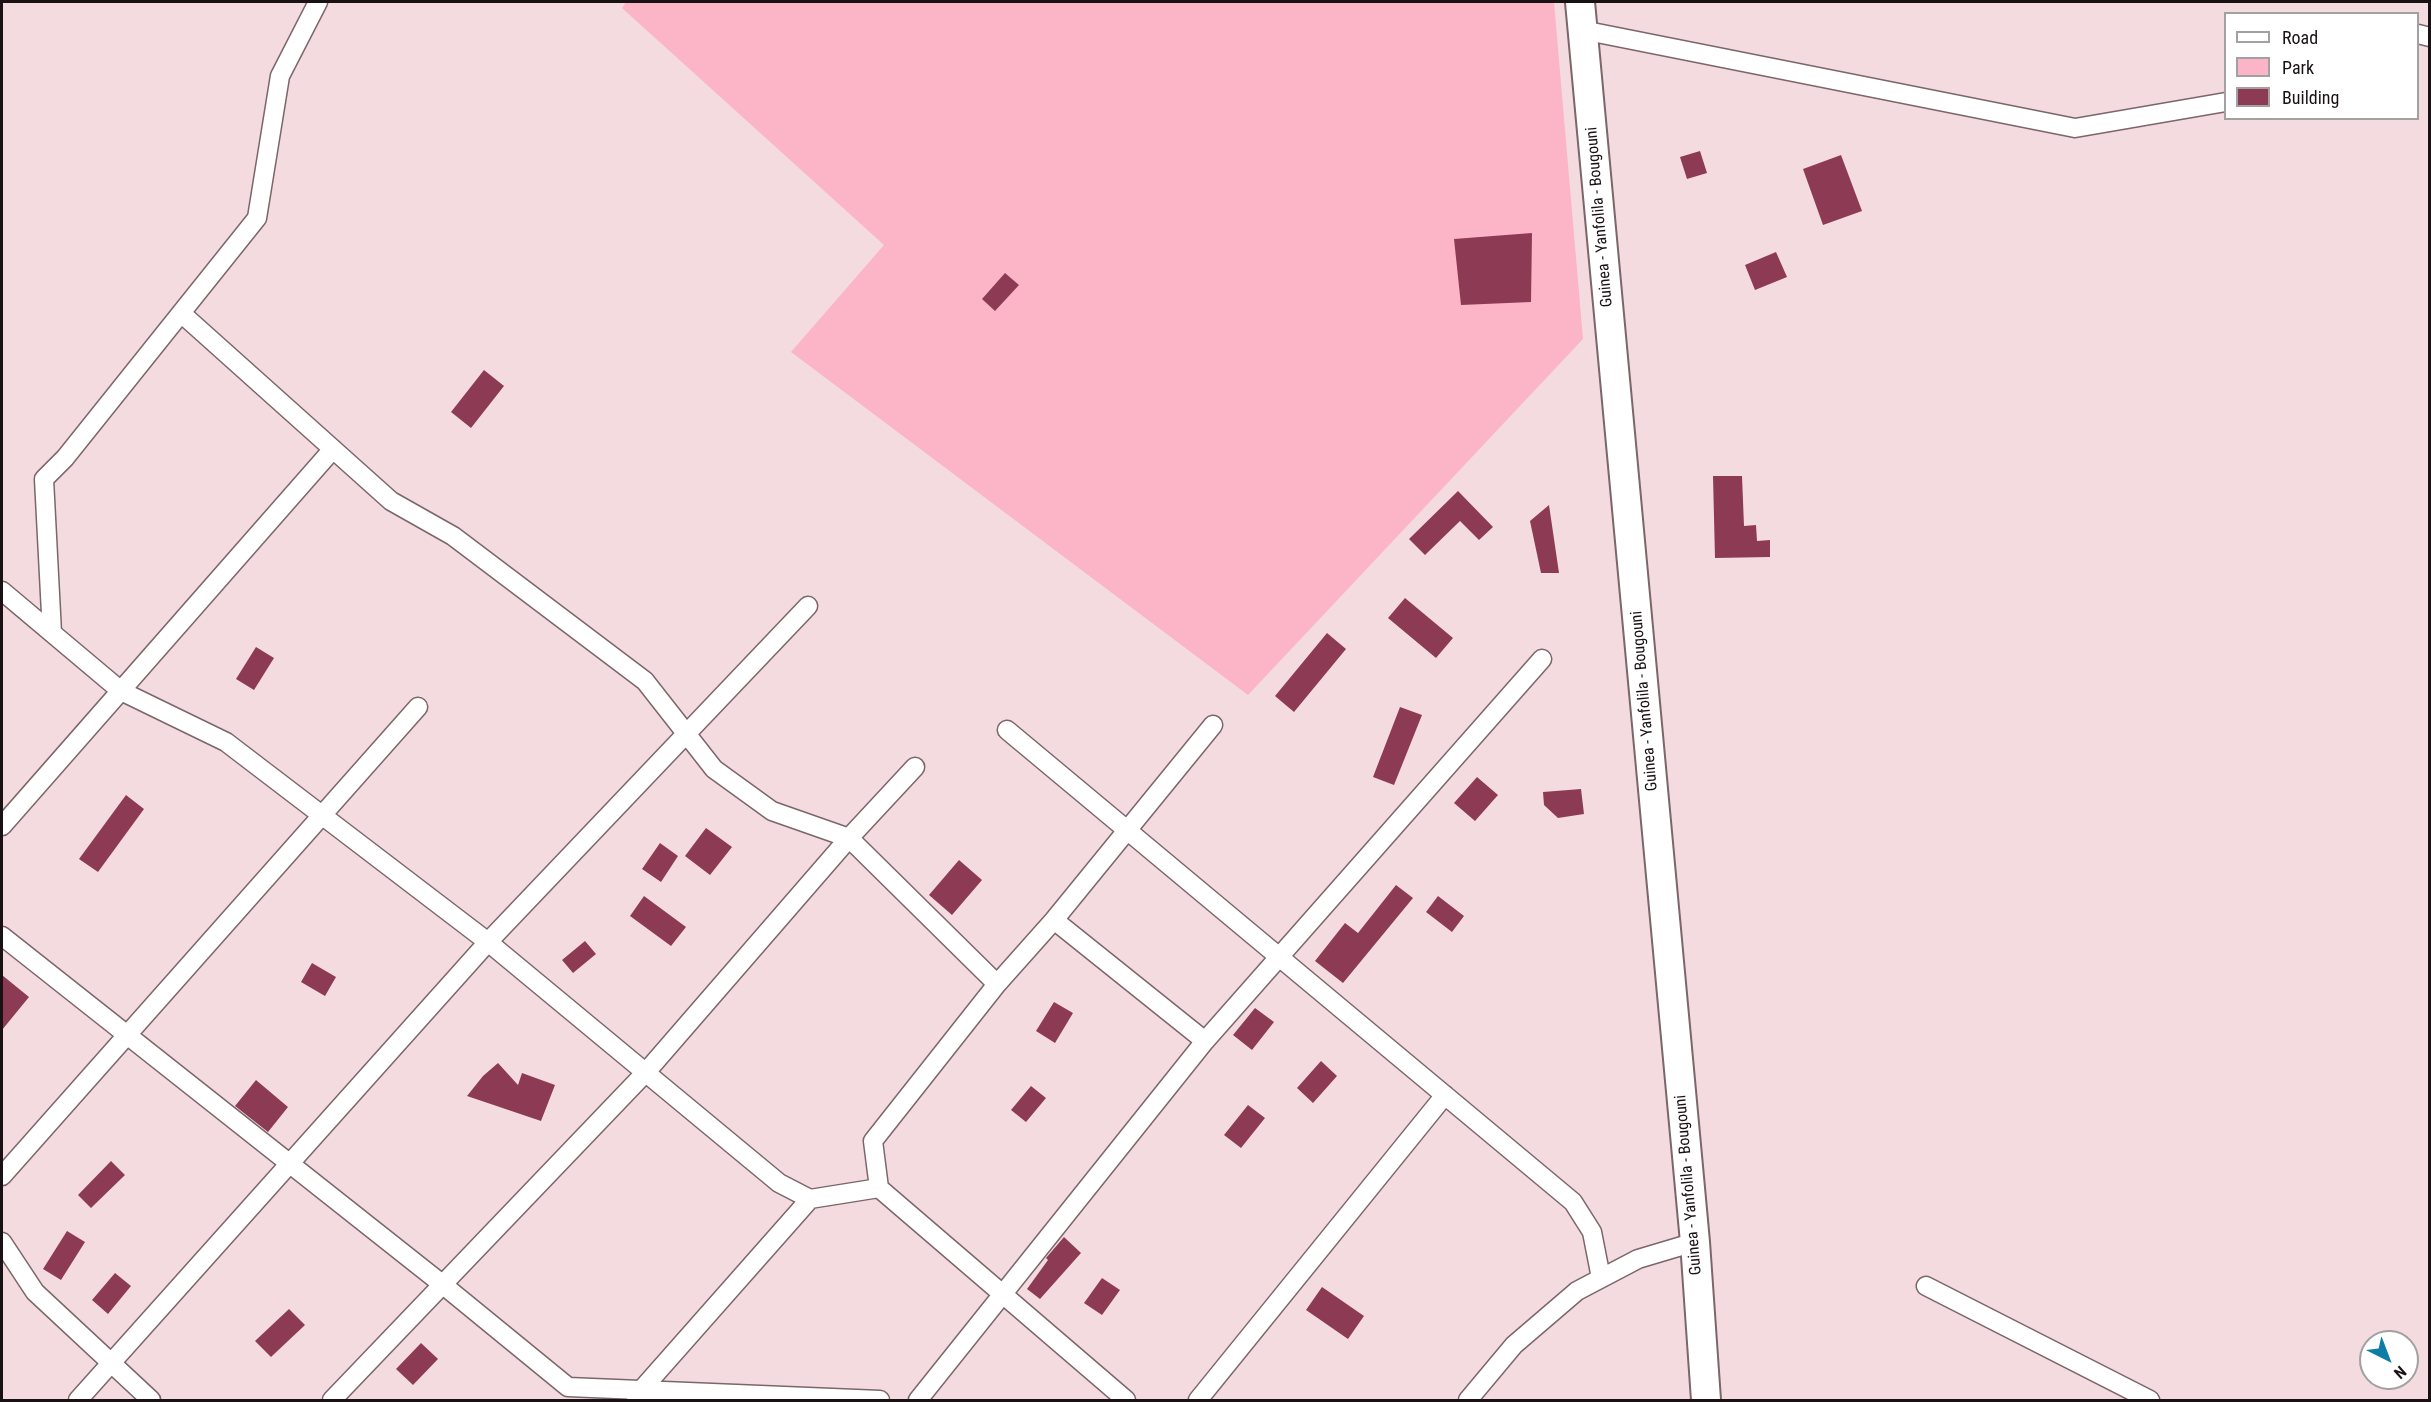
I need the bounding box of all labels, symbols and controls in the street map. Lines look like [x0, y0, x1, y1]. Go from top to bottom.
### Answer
legend [2224, 12, 2419, 120]
text: Road [2282, 27, 2318, 48]
text: Park [2282, 57, 2314, 78]
text: Building [2282, 87, 2339, 108]
street label: Guinea - Yanfolila - Bougouni [1583, 126, 1617, 308]
street label: Guinea - Yanfolila - Bougouni [1628, 610, 1662, 792]
street label: Guinea - Yanfolila - Bougouni [1672, 1094, 1706, 1276]
north arrow [2359, 1330, 2419, 1390]
text: N [2390, 1362, 2410, 1383]

